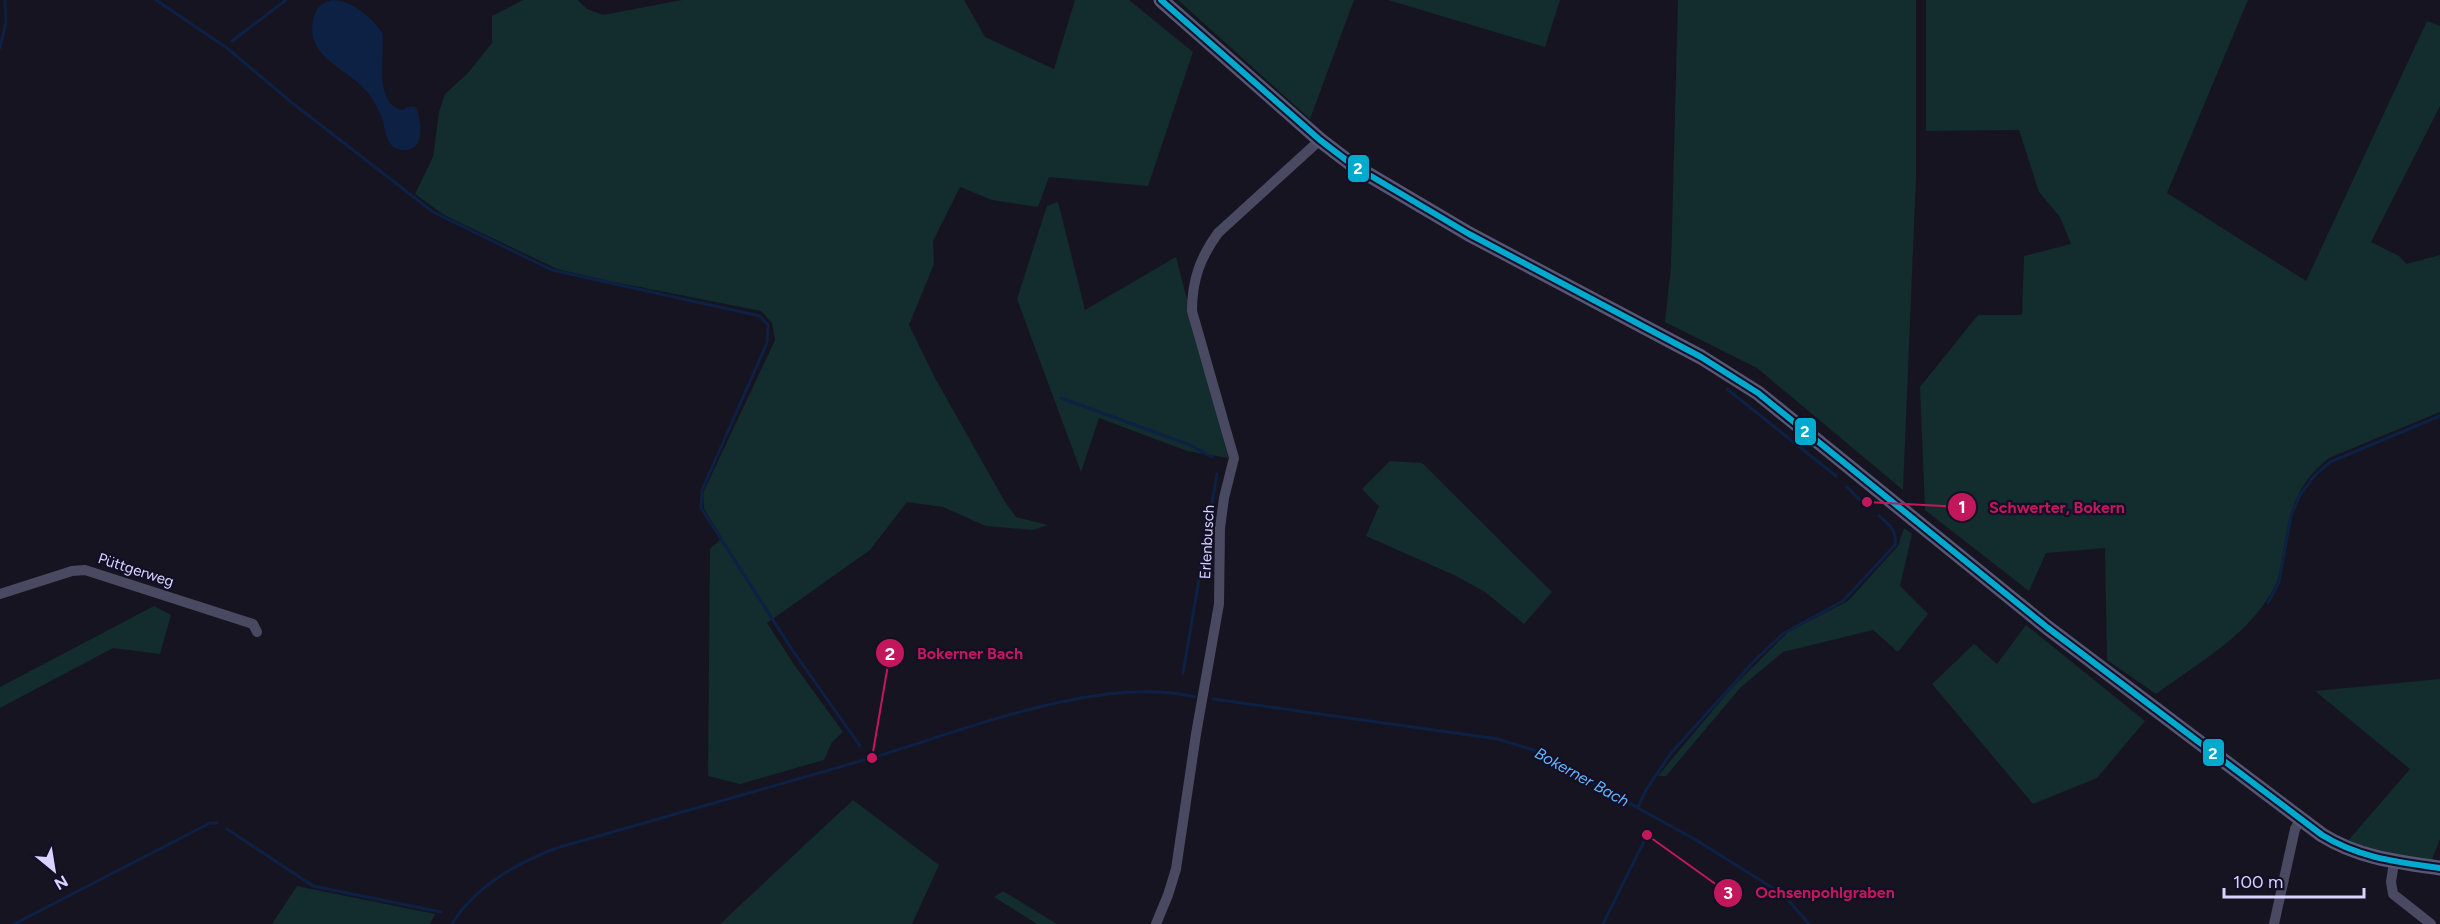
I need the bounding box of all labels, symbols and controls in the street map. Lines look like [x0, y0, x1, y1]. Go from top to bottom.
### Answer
line badge: 2 [1347, 154, 1370, 183]
text: 2 [1353, 159, 1363, 178]
line badge: 2 [1794, 417, 1817, 446]
text: 2 [1800, 422, 1810, 441]
callout: Schwerter, Bokern [1947, 490, 2137, 524]
text: 1 [1958, 496, 1966, 518]
text: Schwerter, Bokern [1989, 498, 2125, 517]
street label: Erlenbusch [1196, 504, 1218, 580]
street label: Püttgerweg [96, 549, 176, 591]
callout: Bokerner Bach [875, 636, 1035, 670]
text: 2 [885, 643, 895, 665]
text: Bokerner Bach [917, 644, 1023, 663]
line badge: 2 [2202, 738, 2225, 767]
water label: Bokerner Bach [1532, 743, 1632, 811]
text: 2 [2208, 744, 2218, 763]
north arrow [24, 840, 84, 900]
scale bar [2224, 861, 2364, 899]
text: N [51, 871, 71, 894]
text: 100 m [2233, 871, 2283, 893]
callout: Ochsenpohlgraben [1713, 876, 1907, 910]
text: 3 [1723, 882, 1733, 904]
text: Ochsenpohlgraben [1755, 883, 1895, 902]

